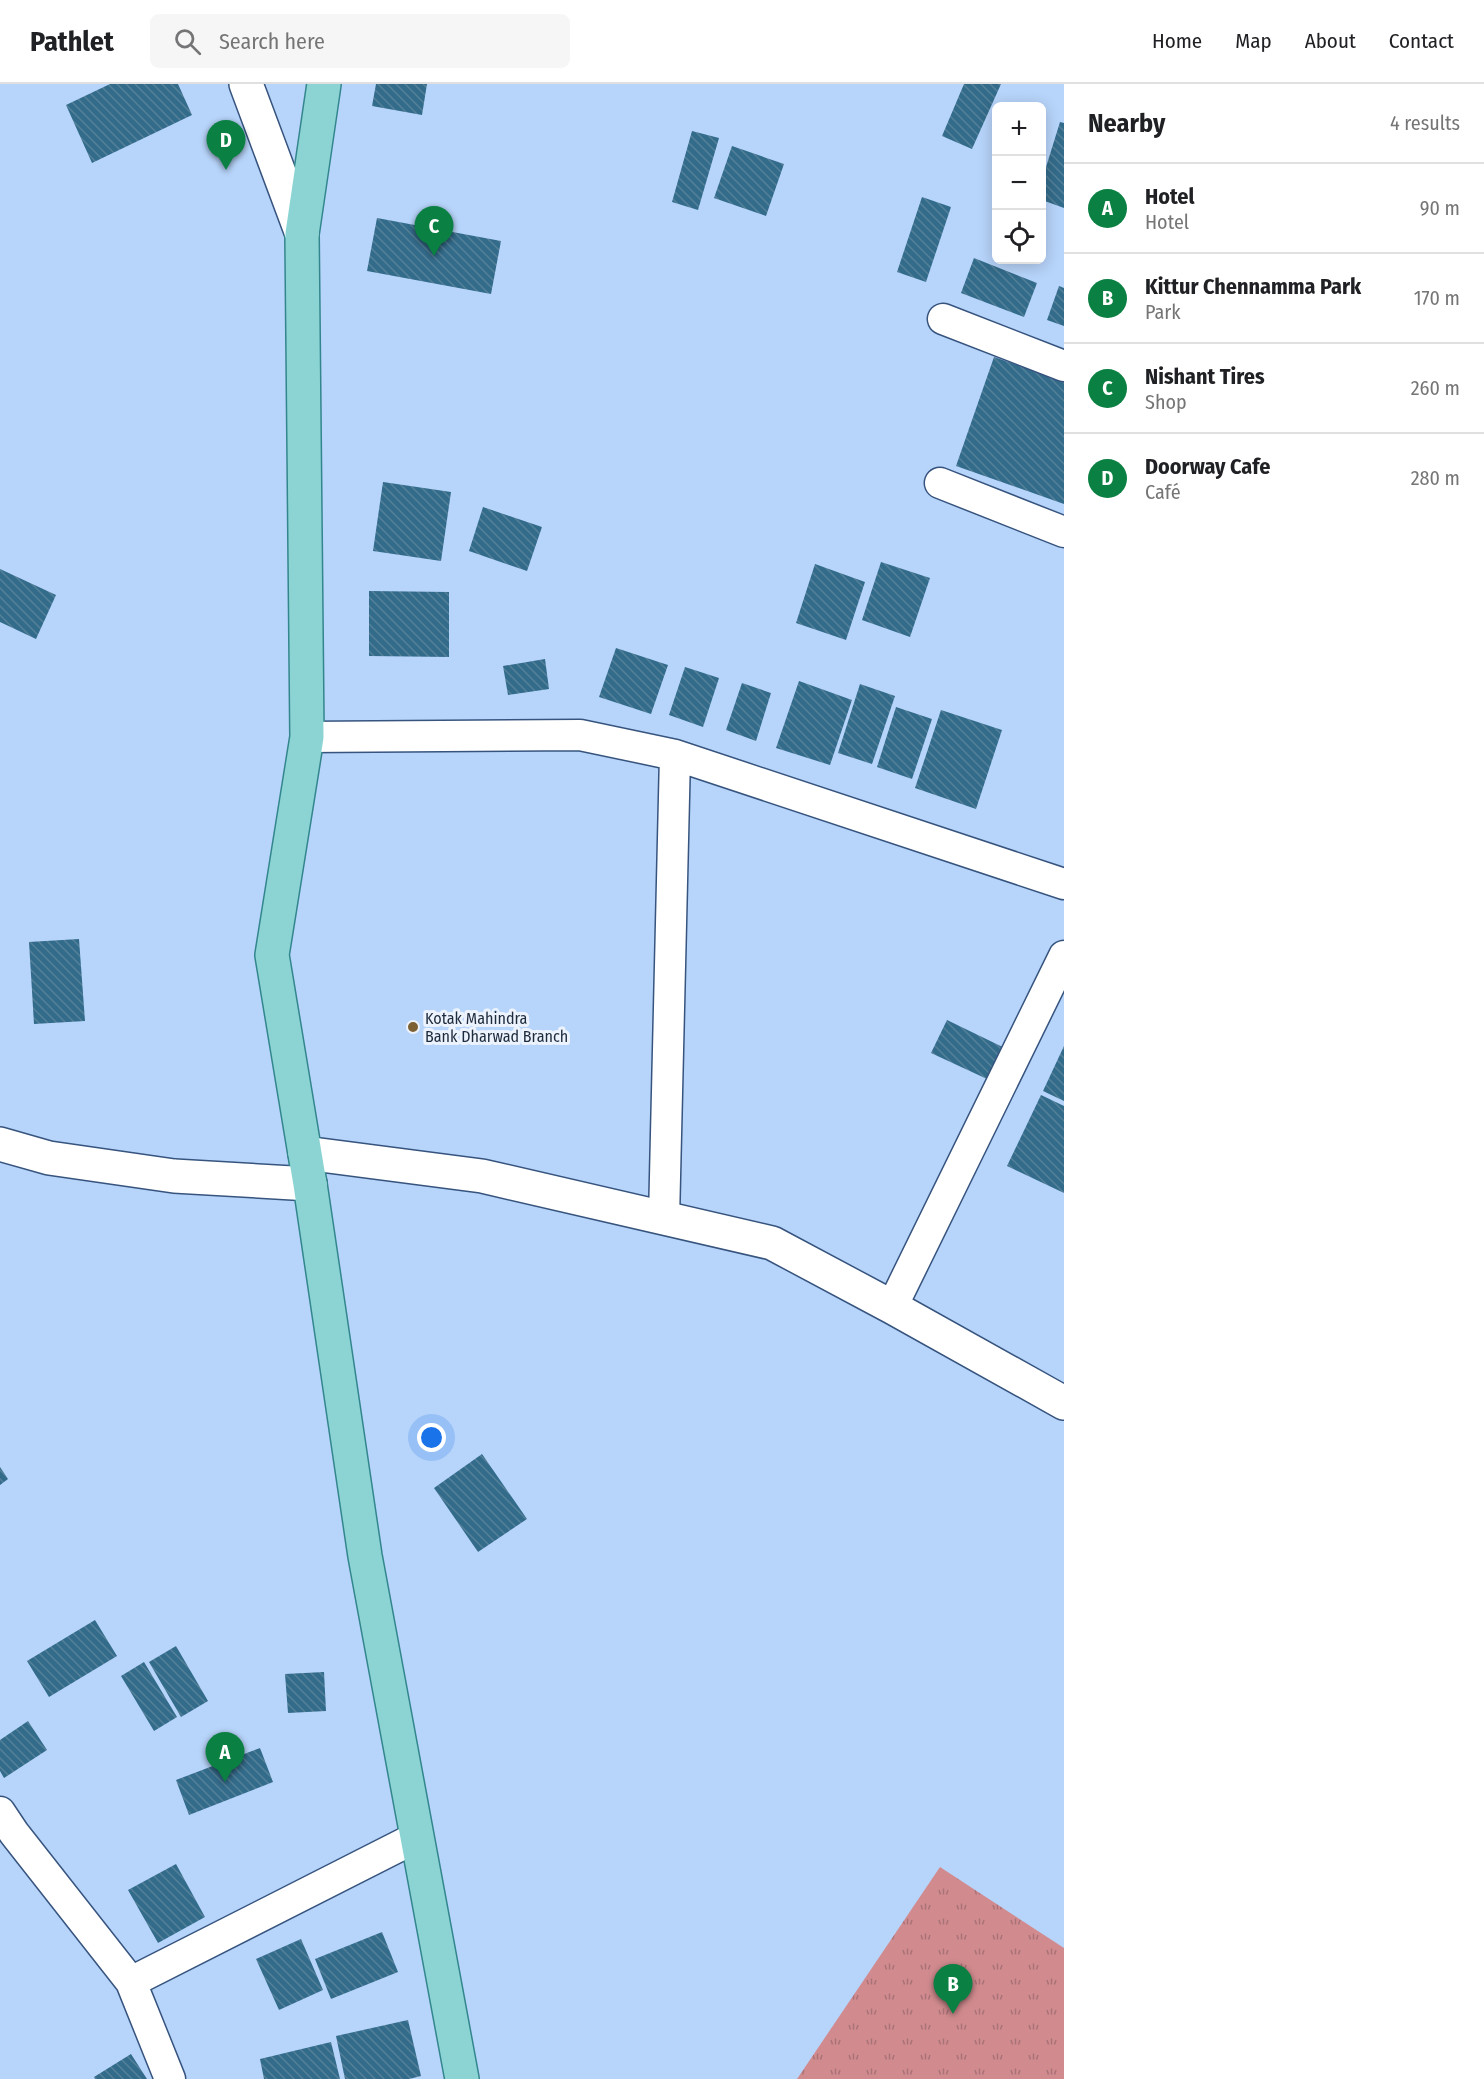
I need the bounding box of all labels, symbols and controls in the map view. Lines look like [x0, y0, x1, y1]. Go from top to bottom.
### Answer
search box [150, 14, 570, 68]
text: Pathlet [30, 25, 114, 58]
icon: search [171, 25, 204, 58]
text: Search here [219, 28, 325, 55]
text: Home [1152, 28, 1202, 54]
text: Map [1235, 28, 1272, 54]
text: About [1305, 28, 1356, 54]
text: Contact [1389, 28, 1454, 54]
map controls [992, 102, 1046, 264]
button: + [992, 102, 1046, 156]
text: Nearby [1088, 108, 1165, 139]
text: 4 results [1390, 111, 1460, 135]
pin: D [206, 120, 246, 170]
button: − [992, 156, 1046, 210]
text: Hotel [1145, 183, 1195, 210]
text: A [1102, 196, 1113, 220]
text: 90 m [1420, 196, 1460, 220]
pin: C [414, 206, 454, 256]
button: locate [992, 210, 1046, 264]
text: Hotel [1145, 210, 1189, 234]
text: Kittur Chennamma Park [1145, 273, 1361, 300]
text: B [1102, 286, 1113, 310]
text: 170 m [1414, 286, 1460, 310]
text: Park [1145, 300, 1181, 324]
text: Nishant Tires [1145, 363, 1265, 390]
text: C [1102, 376, 1113, 400]
text: 260 m [1411, 376, 1460, 400]
text: Shop [1145, 390, 1187, 414]
text: Doorway Cafe [1145, 453, 1270, 480]
text: D [1102, 466, 1113, 490]
text: 280 m [1411, 466, 1460, 490]
text: Café [1145, 480, 1181, 504]
place label: Kotak Mahindra Bank Dharwad Branch [425, 1009, 568, 1046]
marker: Kotak Mahindra Bank Dharwad Branch [406, 1020, 420, 1034]
your location [417, 1423, 446, 1452]
pin: A [206, 1732, 244, 1782]
pin: B [934, 1964, 972, 2014]

